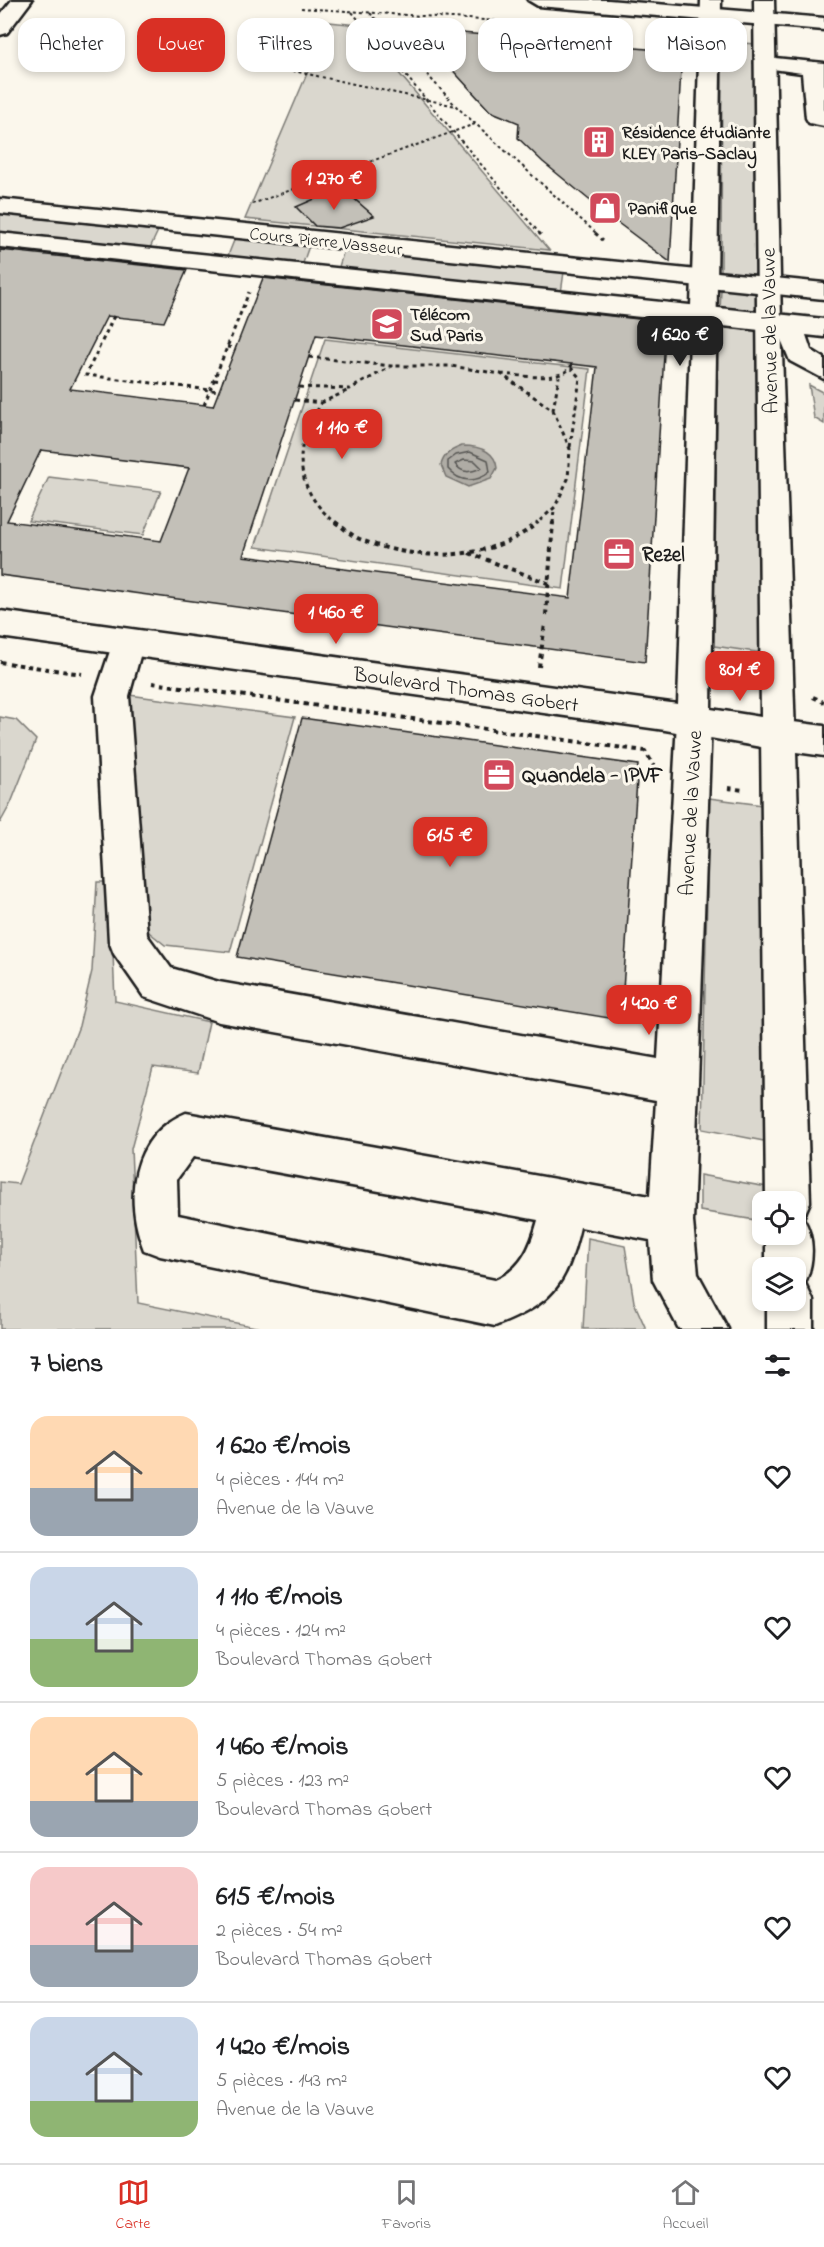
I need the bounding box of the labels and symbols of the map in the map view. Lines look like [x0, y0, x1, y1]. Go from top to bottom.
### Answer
place label: Résidence étudiante KLEY Paris-Saclay [622, 121, 771, 169]
building icon: Résidence étudiante KLEY Paris-Saclay [581, 124, 617, 160]
pin: 1 270 € [279, 160, 389, 211]
shop icon: Panifique [587, 190, 623, 226]
place label: Panifique [628, 197, 697, 223]
street label: Cours Pierre Vasseur [248, 222, 404, 264]
street label: Avenue de la Vauve [755, 247, 787, 414]
place label: Télécom Sud Paris [410, 303, 483, 350]
school or university icon: Télécom Sud Paris [369, 306, 405, 342]
pin: 1 620 € [625, 316, 735, 367]
pin: 1 110 € [287, 409, 397, 460]
office icon: Rezel [601, 536, 637, 572]
place label: Rezel [642, 541, 685, 571]
pin: 1 460 € [281, 594, 391, 645]
pin: 801 € [698, 651, 782, 702]
street label: Boulevard Thomas Gobert [350, 660, 580, 722]
street label: Avenue de la Vauve [673, 729, 711, 897]
office icon: Quandela - IPVF [481, 757, 517, 793]
place label: Quandela - IPVF [522, 762, 663, 792]
pin: 615 € [408, 817, 492, 868]
pin: 1 420 € [594, 985, 704, 1036]

